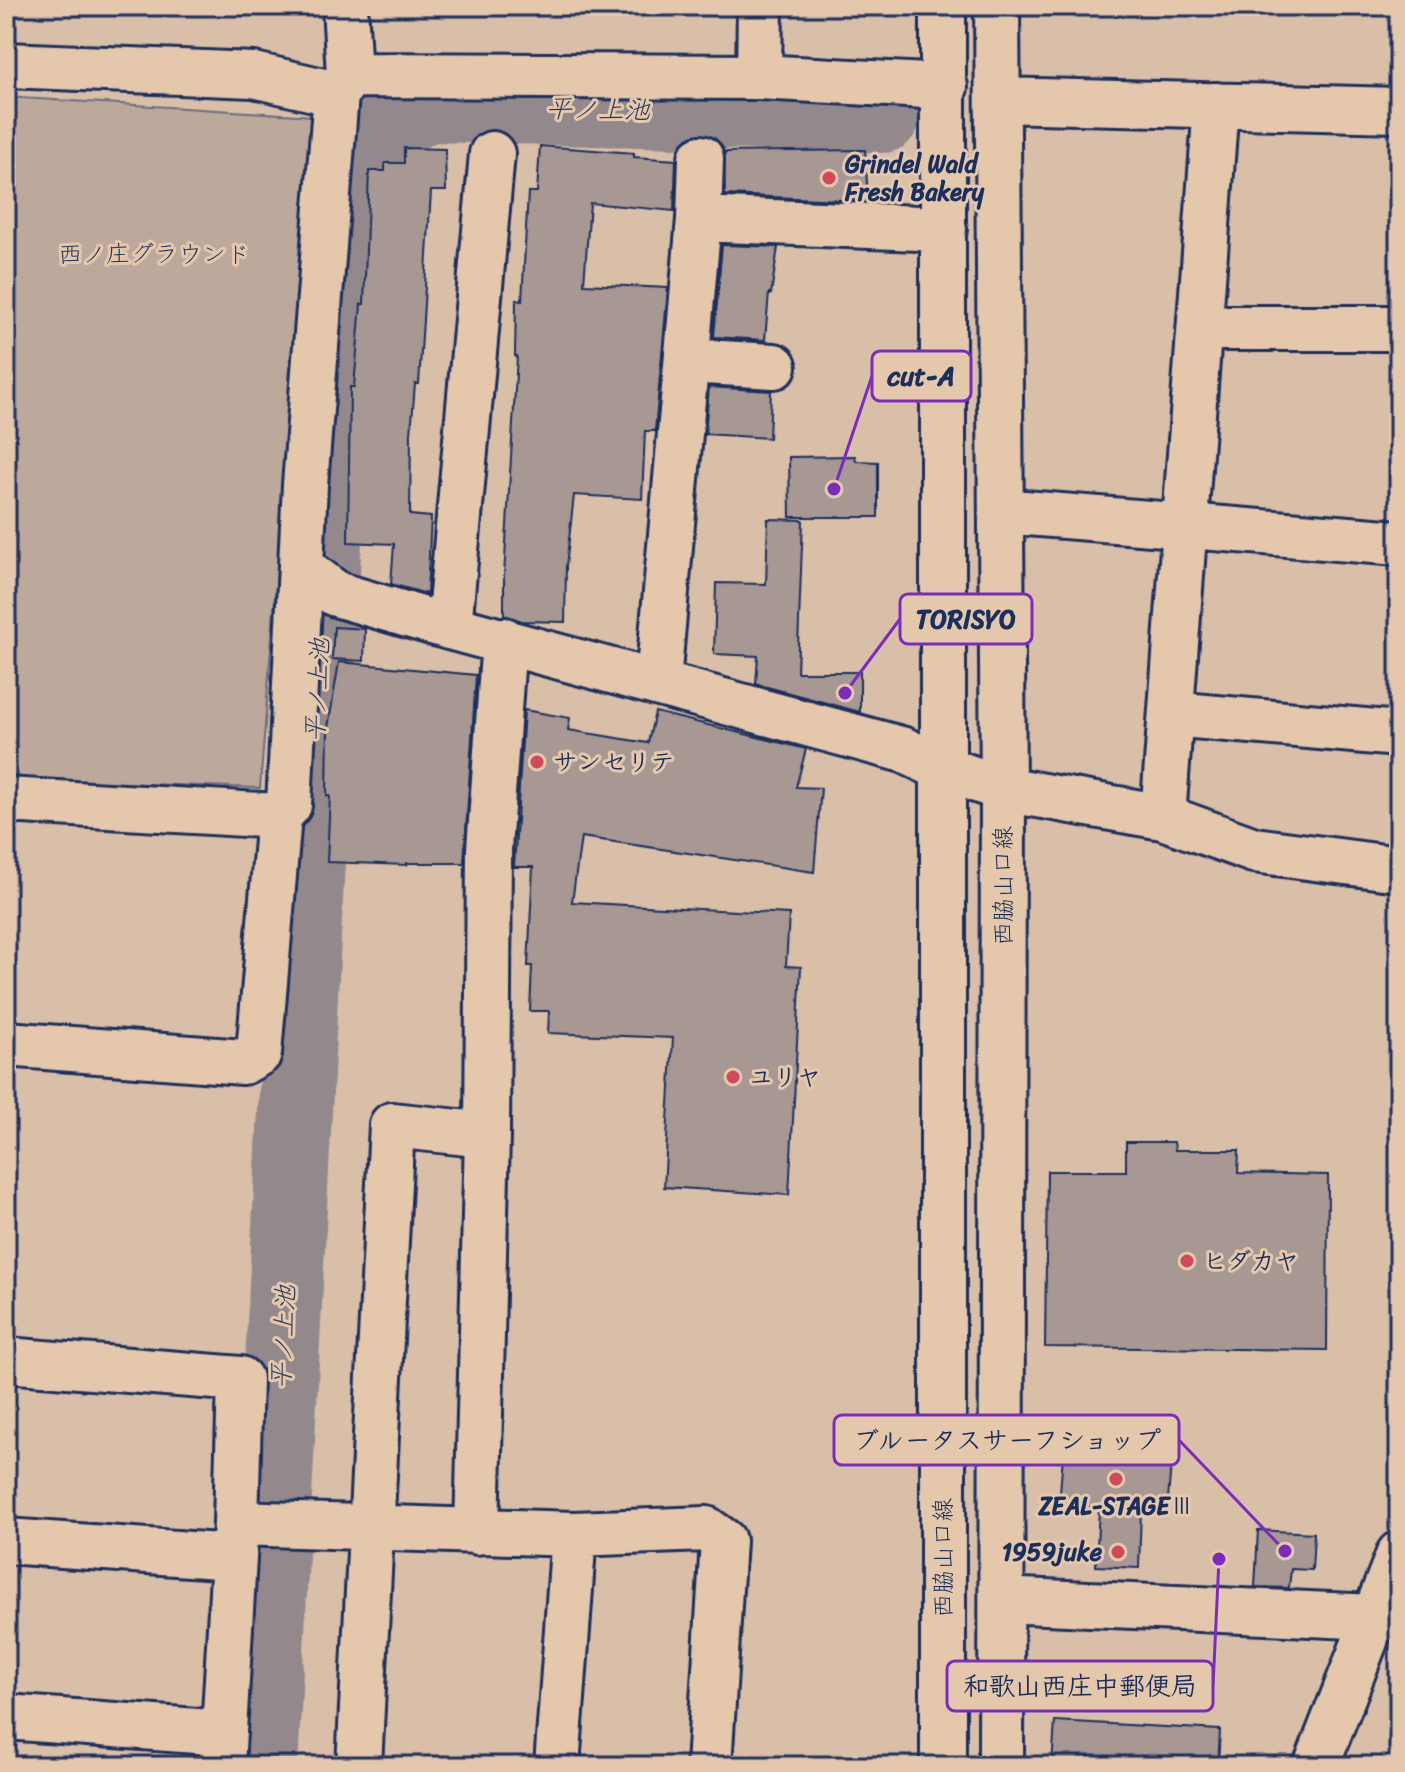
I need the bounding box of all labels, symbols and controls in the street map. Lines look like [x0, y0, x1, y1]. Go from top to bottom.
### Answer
water label: 平ノ上池 [546, 85, 651, 133]
place label: Grindel Wald Fresh Bakery [844, 143, 985, 213]
marker: Grindel Wald Fresh Bakery [820, 169, 838, 187]
park label: 西ノ庄グラウンド [58, 233, 250, 275]
callout: cut-A [872, 351, 971, 401]
text: cut-A [886, 353, 955, 399]
callout: TORISYO [900, 594, 1032, 644]
text: TORISYO [916, 596, 1016, 642]
water label: 平ノ上池 [291, 636, 343, 743]
place label: サンセリテ [553, 741, 674, 783]
marker: サンセリテ [528, 753, 546, 771]
street label: 西脇山口線 [982, 826, 1024, 946]
place label: ユリヤ [749, 1056, 821, 1098]
marker: ユリヤ [724, 1068, 742, 1086]
place label: ヒダカヤ [1203, 1240, 1299, 1282]
marker: ヒダカヤ [1178, 1252, 1196, 1270]
water label: 平ノ上池 [257, 1283, 309, 1390]
callout: ブルータスサーフショップ [834, 1415, 1179, 1465]
text: ブルータスサーフショップ [853, 1417, 1161, 1463]
marker: ZEAL-STAGEⅢ [1107, 1470, 1125, 1488]
place label: ZEAL-STAGEⅢ [1037, 1485, 1194, 1527]
street label: 西脇山口線 [922, 1498, 964, 1618]
place label: 1959juke [1002, 1531, 1103, 1573]
marker: 1959juke [1109, 1543, 1127, 1561]
callout: 和歌山西庄中郵便局 [947, 1661, 1213, 1711]
text: 和歌山西庄中郵便局 [963, 1663, 1197, 1709]

